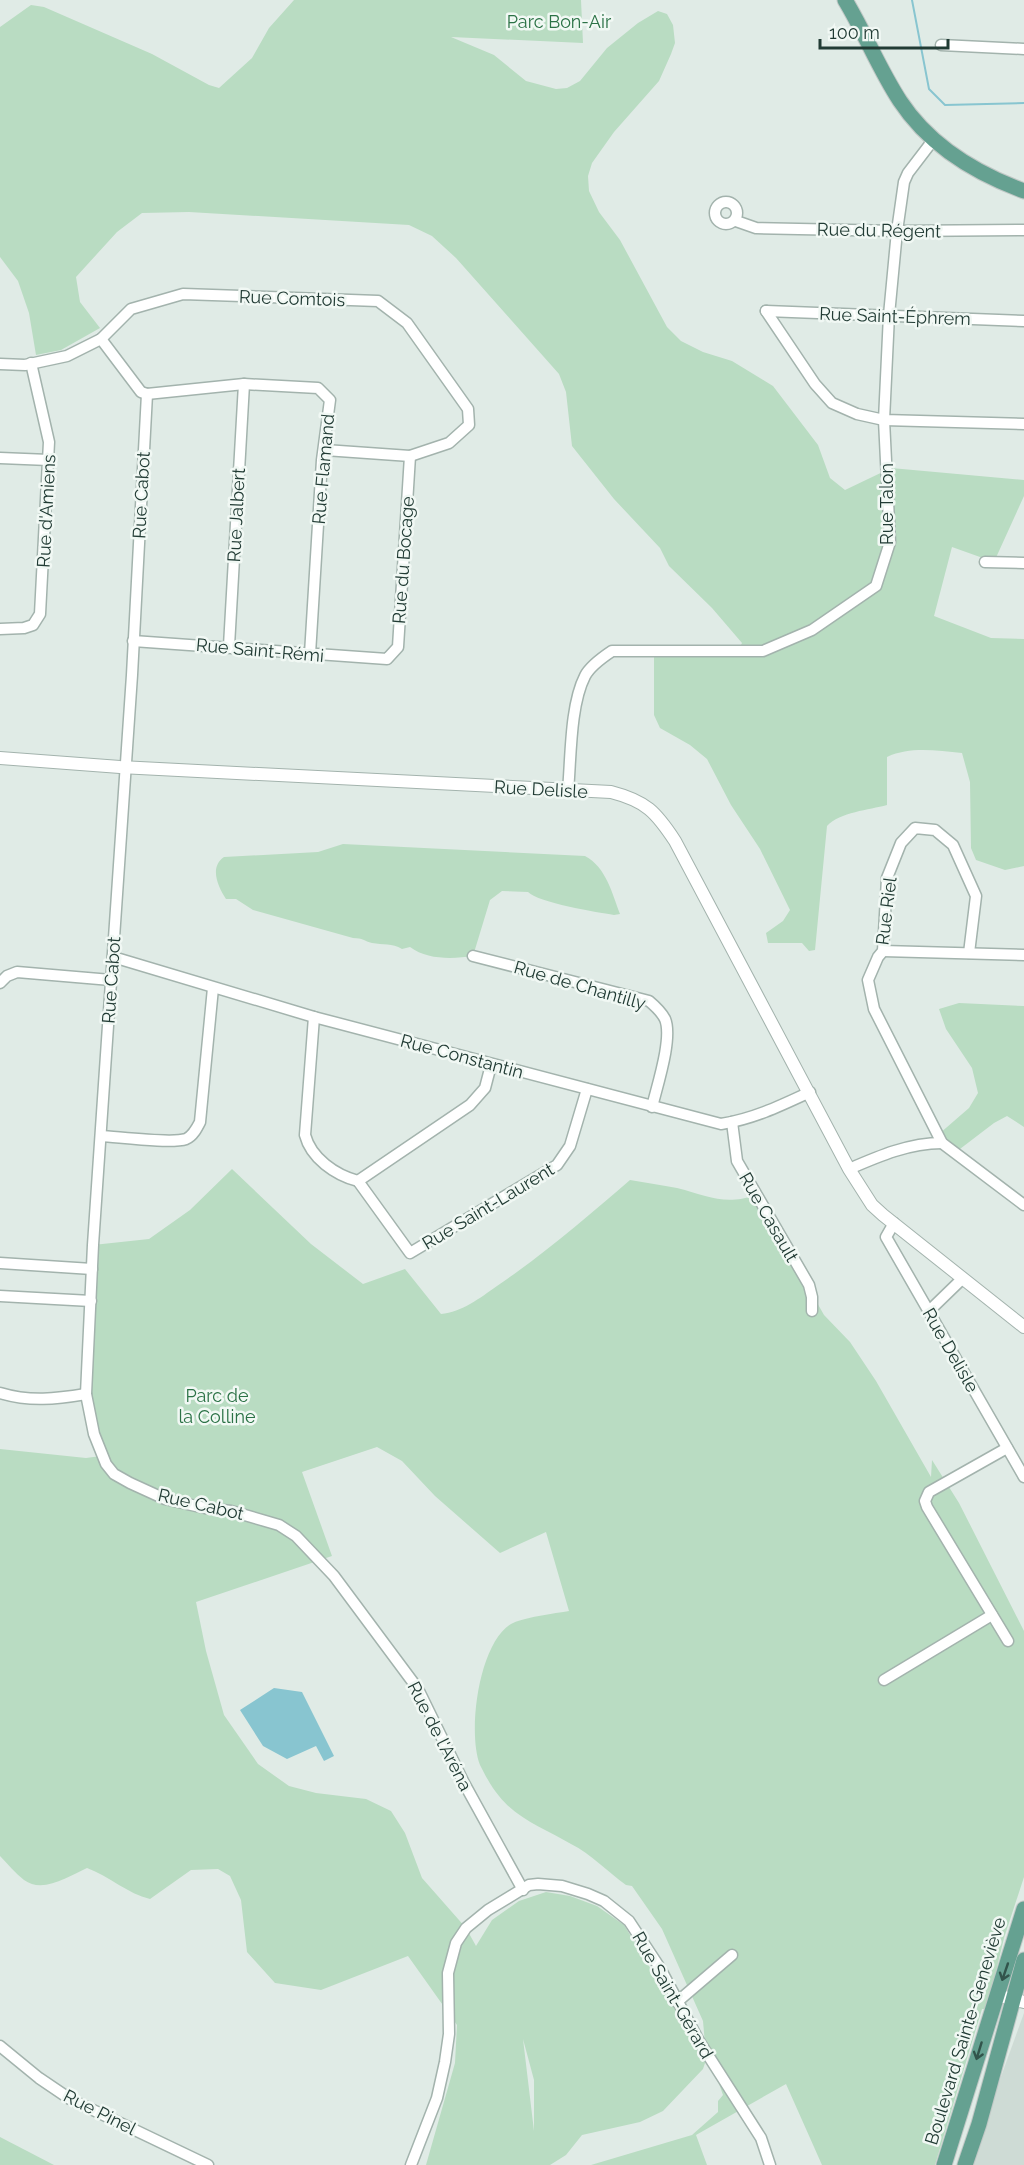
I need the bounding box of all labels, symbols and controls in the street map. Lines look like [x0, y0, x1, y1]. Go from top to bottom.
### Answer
park label: Parc Bon-Air [507, 11, 612, 32]
scale bar [820, 12, 948, 50]
text: 100 m [829, 22, 880, 43]
street label: Rue du Régent [817, 218, 941, 242]
street label: Rue Comtois [239, 286, 346, 310]
street label: Rue Saint-Éphrem [819, 302, 971, 329]
street label: Rue Flamand [308, 413, 338, 525]
street label: Rue Cabot [128, 451, 154, 539]
street label: Rue d'Amiens [33, 454, 59, 568]
street label: Rue Talon [876, 463, 897, 545]
street label: Rue Jalbert [223, 467, 249, 563]
street label: Rue du Bocage [388, 495, 418, 625]
street label: Rue Saint-Rémi [195, 634, 325, 666]
street label: Rue Delisle [494, 776, 589, 802]
street label: Rue Riel [871, 876, 901, 946]
street label: Rue Cabot [97, 936, 125, 1024]
street label: Rue de Chantilly [512, 956, 649, 1014]
street label: Rue Constantin [398, 1029, 526, 1083]
street label: Rue Saint-Laurent [418, 1158, 558, 1254]
street label: Rue Casault [735, 1169, 803, 1265]
street label: Rue Delisle [918, 1304, 984, 1396]
park label: Parc de la Colline [178, 1385, 256, 1427]
street label: Rue Cabot [156, 1484, 246, 1524]
street label: Rue de l'Aréna [403, 1678, 477, 1794]
street label: Boulevard Sainte-Geneviève [920, 1914, 1010, 2147]
street label: Rue Saint-Gérard [628, 1928, 718, 2062]
one-way arrow [998, 1962, 1009, 1981]
one-way arrow [973, 2041, 984, 2060]
street label: Rue Pinel [60, 2085, 140, 2139]

